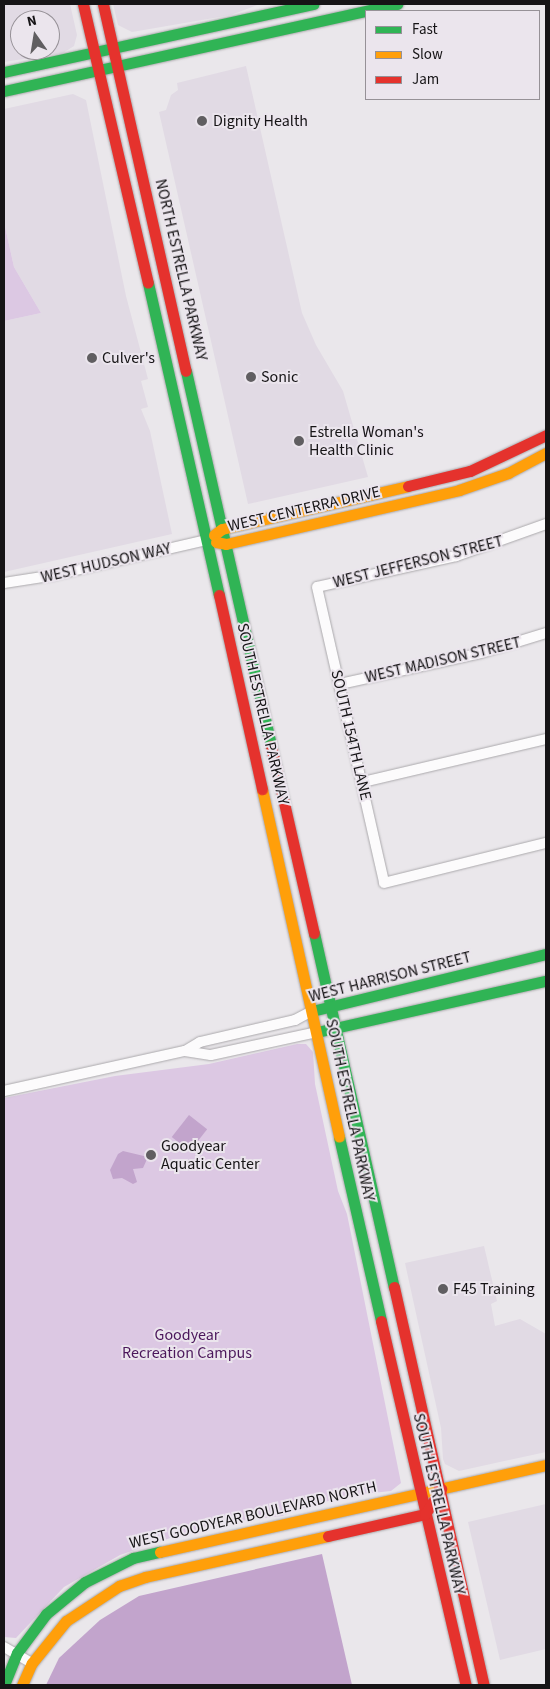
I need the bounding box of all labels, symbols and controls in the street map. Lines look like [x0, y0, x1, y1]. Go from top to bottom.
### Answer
north arrow [10, 10, 60, 60]
legend [365, 10, 540, 100]
text: N [25, 11, 39, 32]
text: Fast [412, 19, 438, 40]
text: Slow [412, 44, 443, 65]
text: Jam [412, 69, 439, 90]
place label: Dignity Health [213, 111, 308, 131]
marker: Dignity Health [195, 114, 209, 128]
street label: NORTH ESTRELLA PARKWAY [151, 177, 211, 363]
place label: Culver's [102, 348, 155, 368]
marker: Culver's [86, 352, 98, 364]
place label: Sonic [261, 367, 298, 387]
marker: Sonic [245, 371, 257, 383]
place label: Estrella Woman's Health Clinic [309, 422, 424, 460]
marker: Estrella Woman's Health Clinic [293, 435, 305, 447]
street label: WEST CENTERRA DRIVE [226, 482, 382, 536]
street label: WEST JEFFERSON STREET [331, 532, 505, 592]
street label: WEST HUDSON WAY [39, 539, 173, 587]
street label: SOUTH ESTRELLA PARKWAY [233, 621, 293, 807]
street label: WEST MADISON STREET [363, 633, 523, 687]
street label: SOUTH 154TH LANE [327, 668, 375, 802]
street label: WEST HARRISON STREET [307, 948, 473, 1006]
street label: SOUTH ESTRELLA PARKWAY [321, 1017, 379, 1203]
place label: Goodyear Aquatic Center [161, 1136, 259, 1174]
marker: Goodyear Aquatic Center [145, 1149, 157, 1161]
place label: F45 Training [453, 1279, 535, 1299]
marker: F45 Training [437, 1283, 449, 1295]
park label: Goodyear Recreation Campus [122, 1325, 252, 1363]
street label: SOUTH ESTRELLA PARKWAY [409, 1411, 469, 1597]
street label: WEST GOODYEAR BOULEVARD NORTH [128, 1477, 378, 1553]

